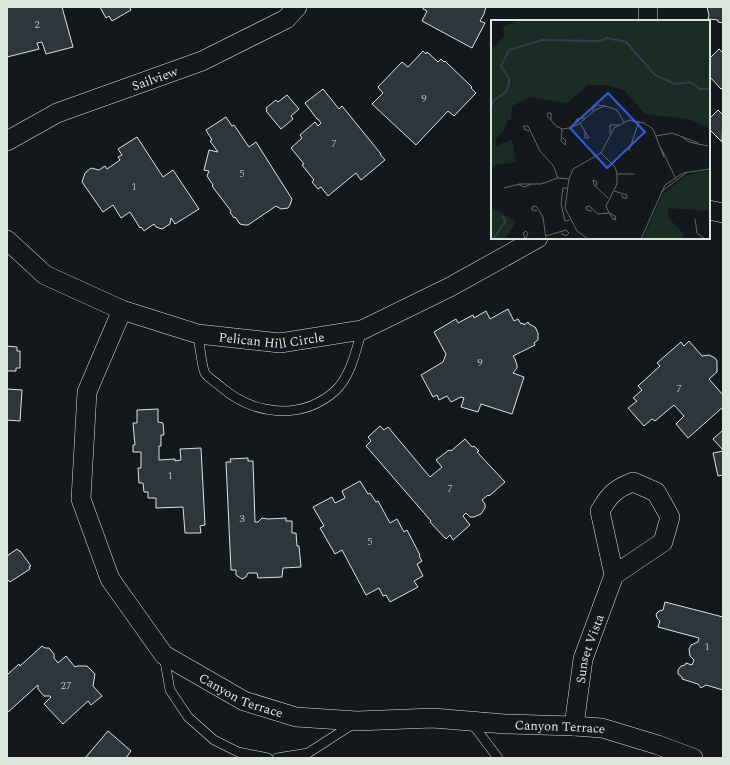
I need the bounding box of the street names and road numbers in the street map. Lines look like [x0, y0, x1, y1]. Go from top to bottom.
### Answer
street label: Sailview [129, 61, 182, 96]
street label: Pelican Hill Circle [218, 327, 326, 354]
street label: Sunset Vista [571, 611, 610, 685]
street label: Canyon Terrace [195, 668, 285, 723]
street label: Canyon Terrace [514, 715, 608, 740]

